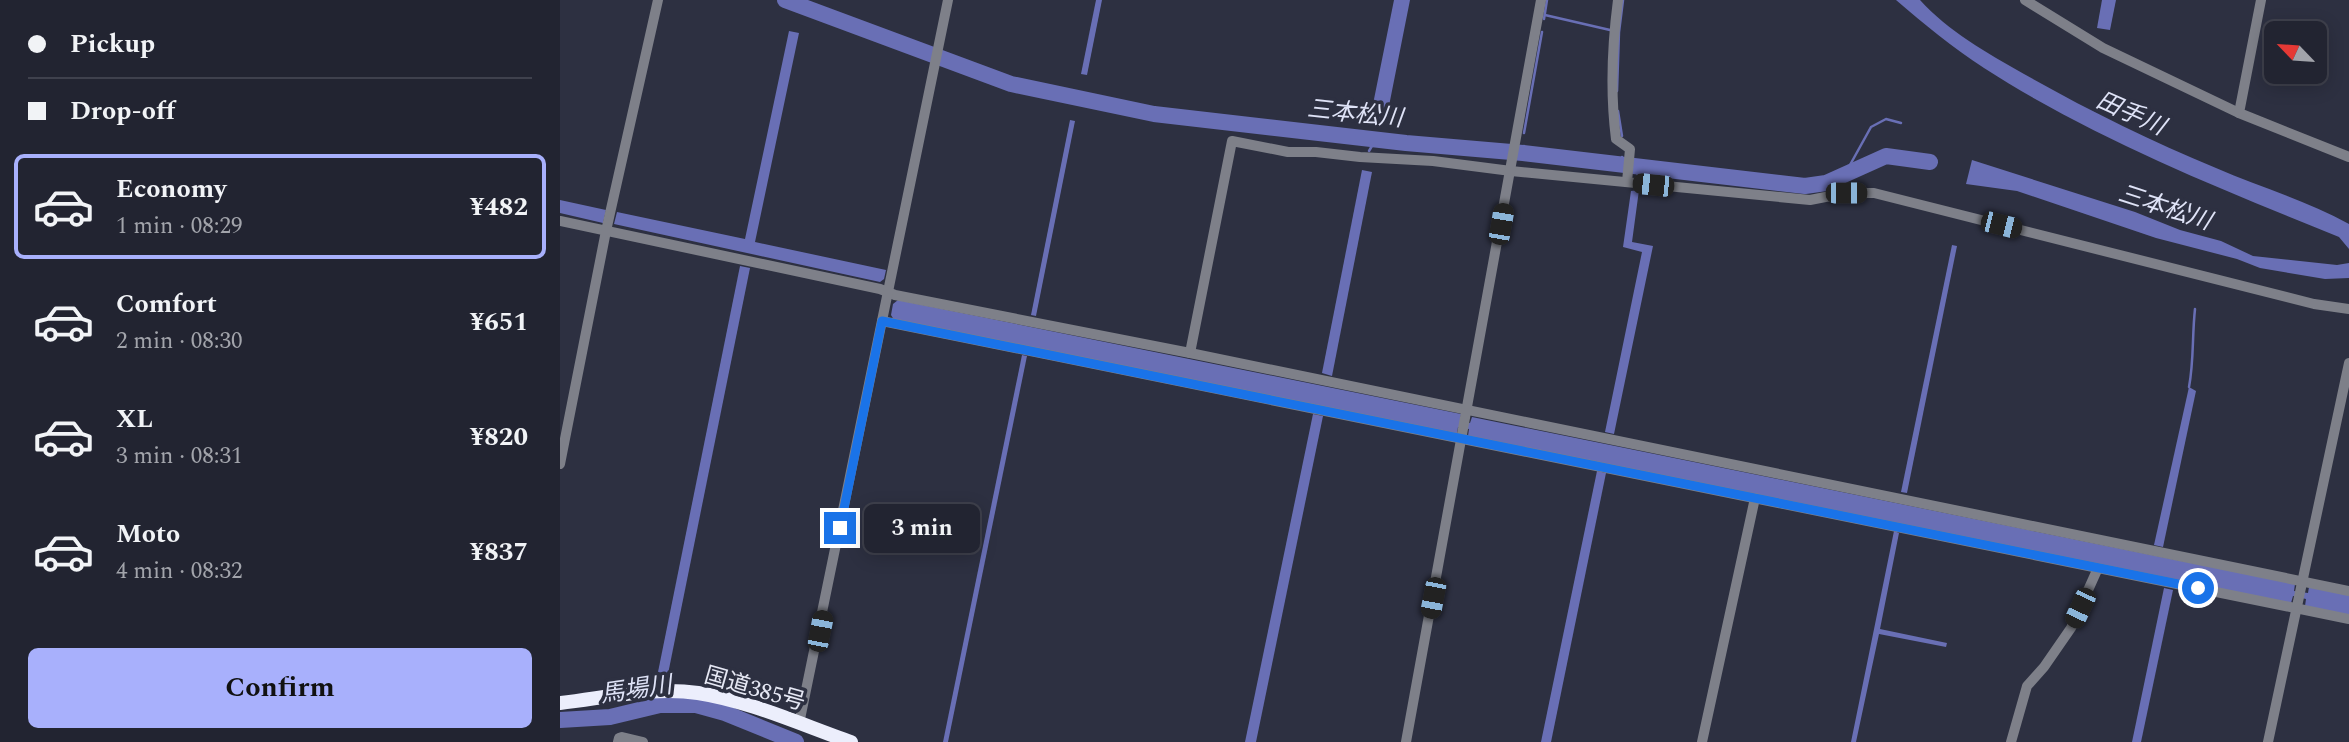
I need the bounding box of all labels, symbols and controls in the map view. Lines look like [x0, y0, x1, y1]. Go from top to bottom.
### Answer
north arrow [2264, 21, 2328, 84]
map controls [2264, 21, 2327, 84]
text: Pickup [70, 24, 155, 64]
water label: 田手川 [2090, 83, 2174, 146]
text: Drop-off [70, 91, 175, 131]
water label: 三本松川 [1305, 91, 1407, 137]
text: Economy [116, 169, 226, 209]
car [1632, 172, 1675, 198]
icon: car [32, 175, 95, 238]
water label: 三本松川 [2113, 176, 2219, 241]
car [1826, 183, 1868, 204]
text: ¥482 [470, 187, 528, 227]
car [1488, 201, 1515, 247]
text: 1 min · 08:29 [116, 209, 243, 244]
car [1979, 210, 2024, 240]
text: Comfort [116, 284, 217, 324]
icon: car [32, 290, 95, 353]
text: ¥651 [470, 302, 528, 342]
text: 2 min · 08:30 [116, 324, 243, 359]
text: XL [116, 399, 153, 439]
icon: car [32, 405, 95, 468]
text: ¥820 [470, 417, 528, 457]
text: 3 min · 08:31 [116, 439, 243, 474]
callout: 3 min [864, 504, 980, 552]
text: 3 min [891, 511, 953, 546]
route end [824, 512, 856, 544]
text: Moto [116, 514, 180, 554]
icon: car [32, 520, 95, 583]
text: ¥837 [470, 532, 528, 572]
text: 4 min · 08:32 [116, 554, 243, 589]
route start [2182, 572, 2214, 604]
car [1419, 575, 1448, 621]
car [2062, 585, 2099, 631]
car [806, 608, 835, 654]
button: Confirm [28, 648, 532, 728]
street label: 国道385号 [700, 658, 809, 721]
water label: 馬場川 [598, 667, 677, 713]

